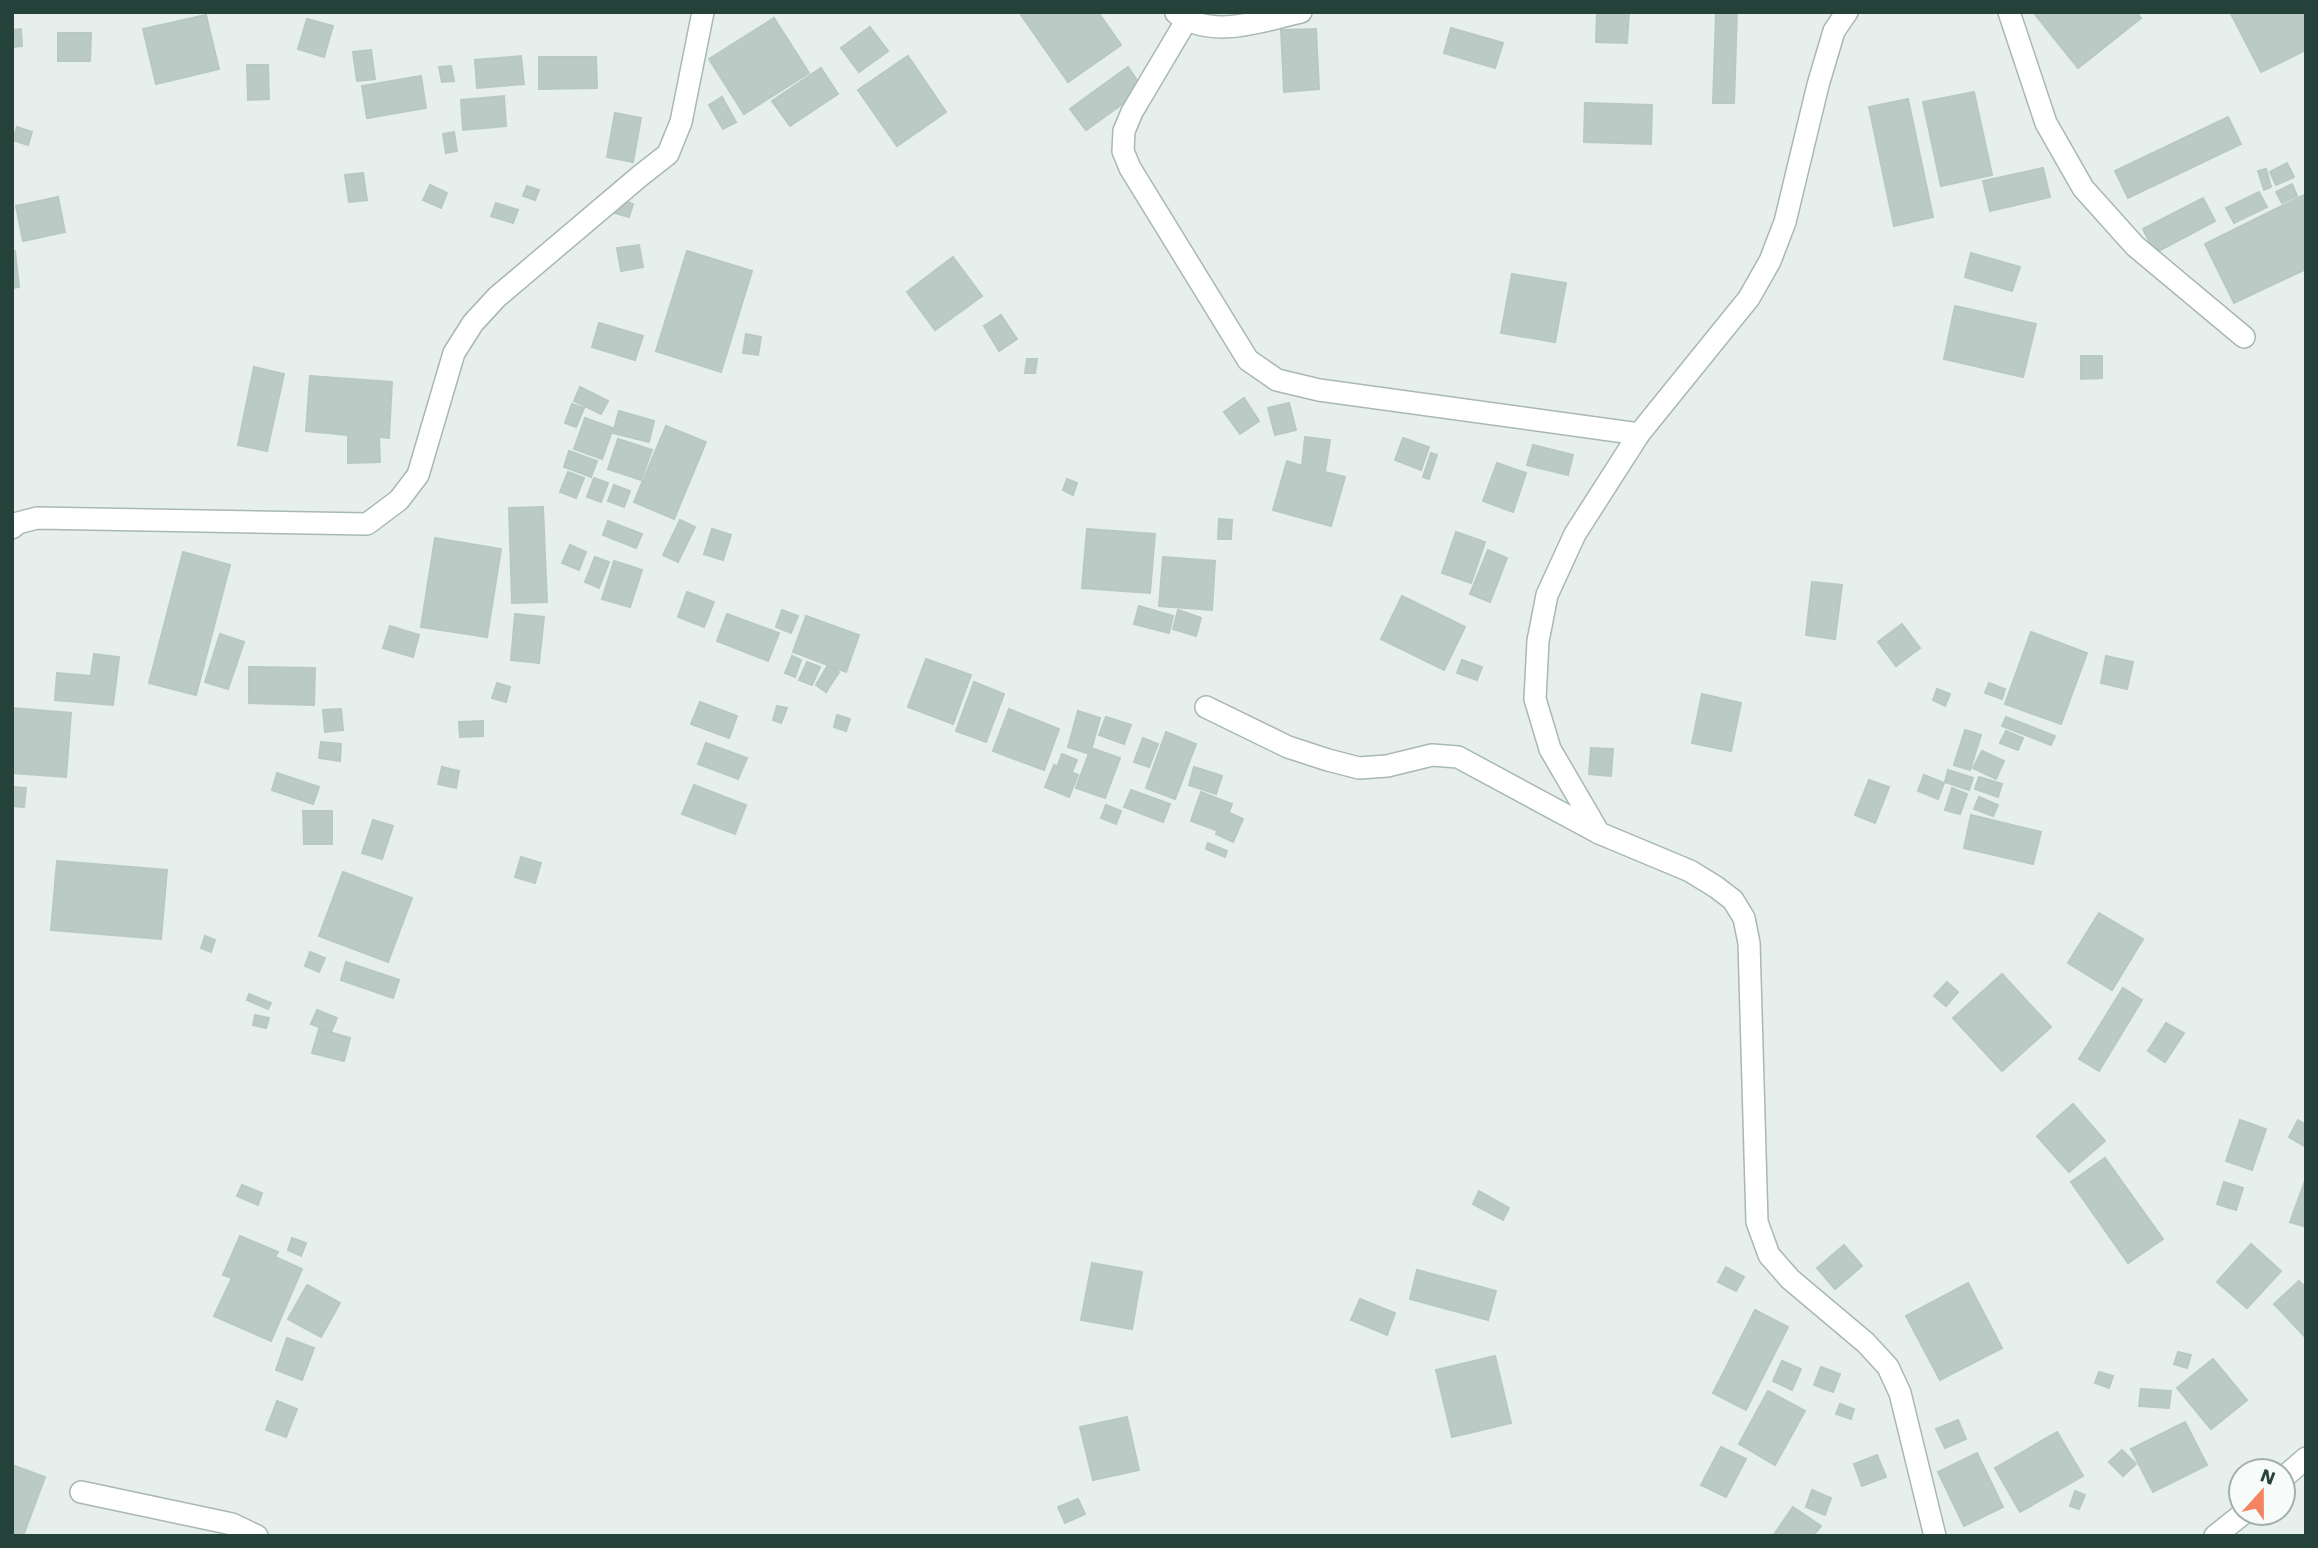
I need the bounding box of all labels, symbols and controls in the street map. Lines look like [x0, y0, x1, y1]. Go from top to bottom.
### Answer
north arrow [2227, 1457, 2297, 1527]
text: N [2257, 1463, 2279, 1490]

